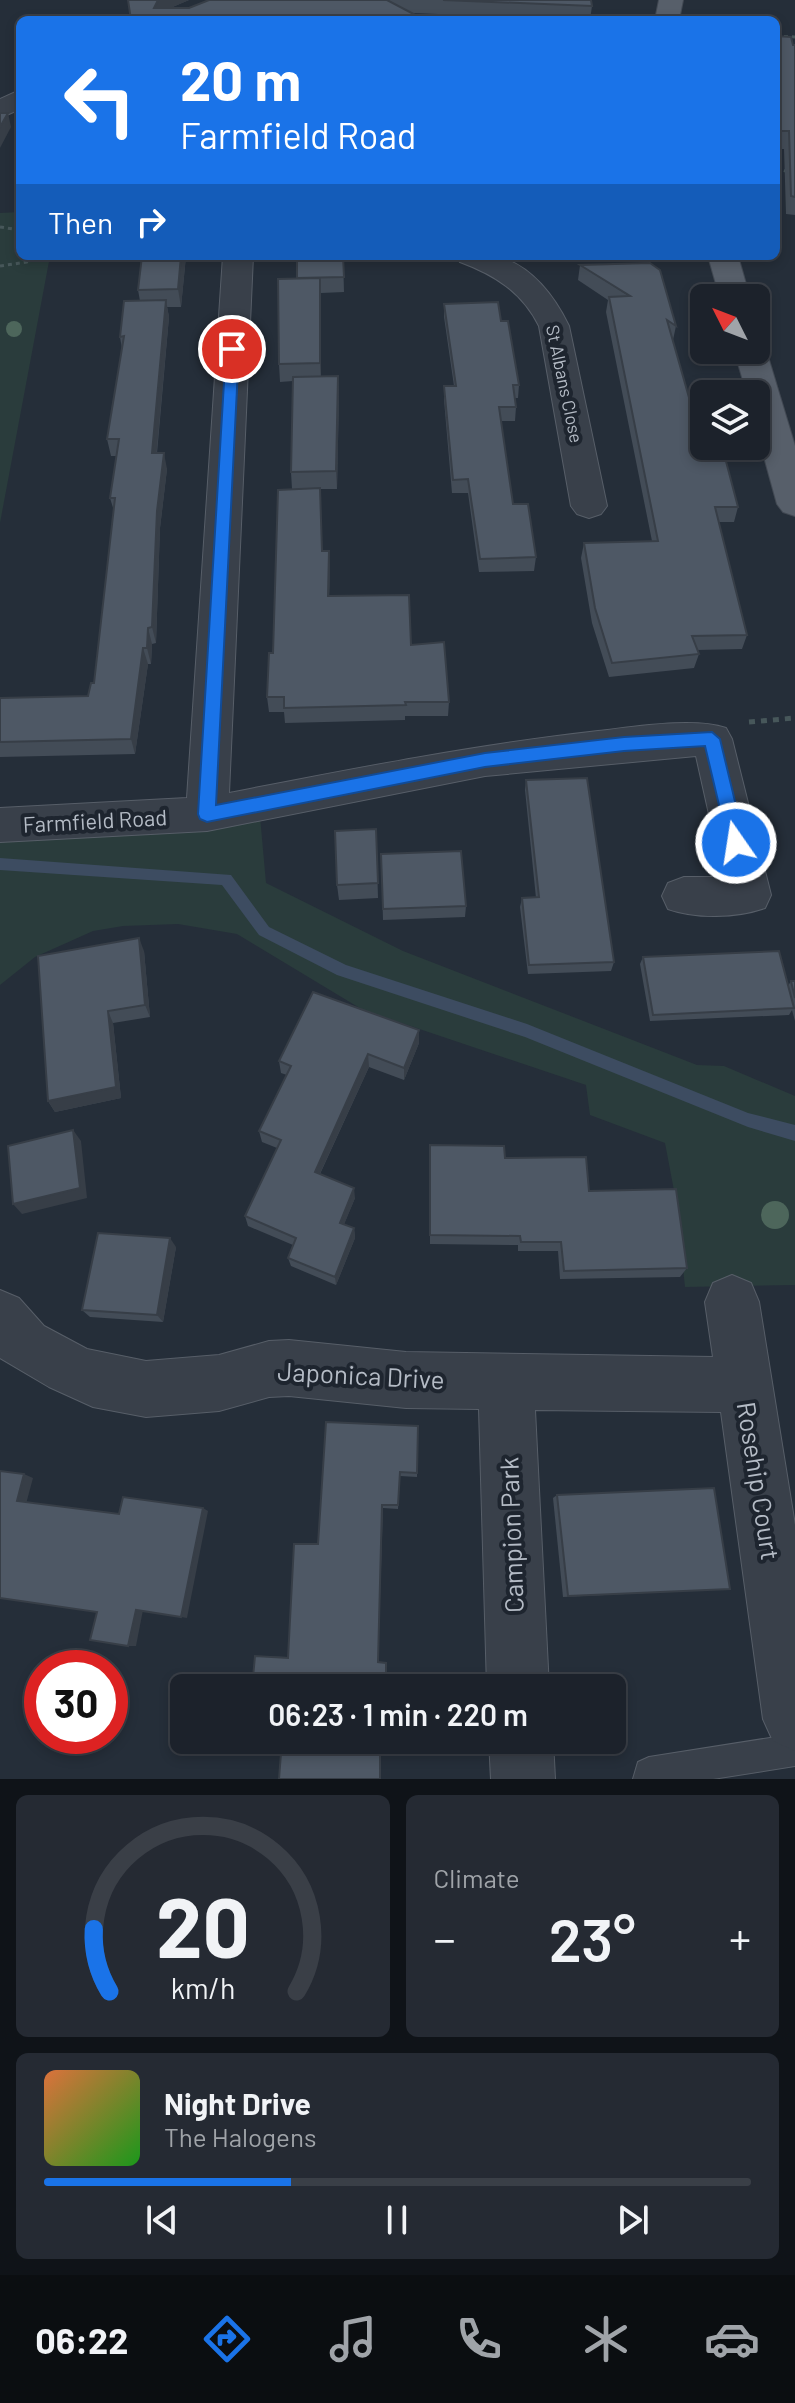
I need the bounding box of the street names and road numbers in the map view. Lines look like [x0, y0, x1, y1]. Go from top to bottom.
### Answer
street label: St Albans Close [542, 323, 588, 445]
street label: Farmfield Road [22, 803, 168, 837]
street label: Japonica Drive [277, 1355, 445, 1394]
street label: Rosehip Court [732, 1399, 787, 1562]
street label: Campion Park [492, 1457, 529, 1613]

